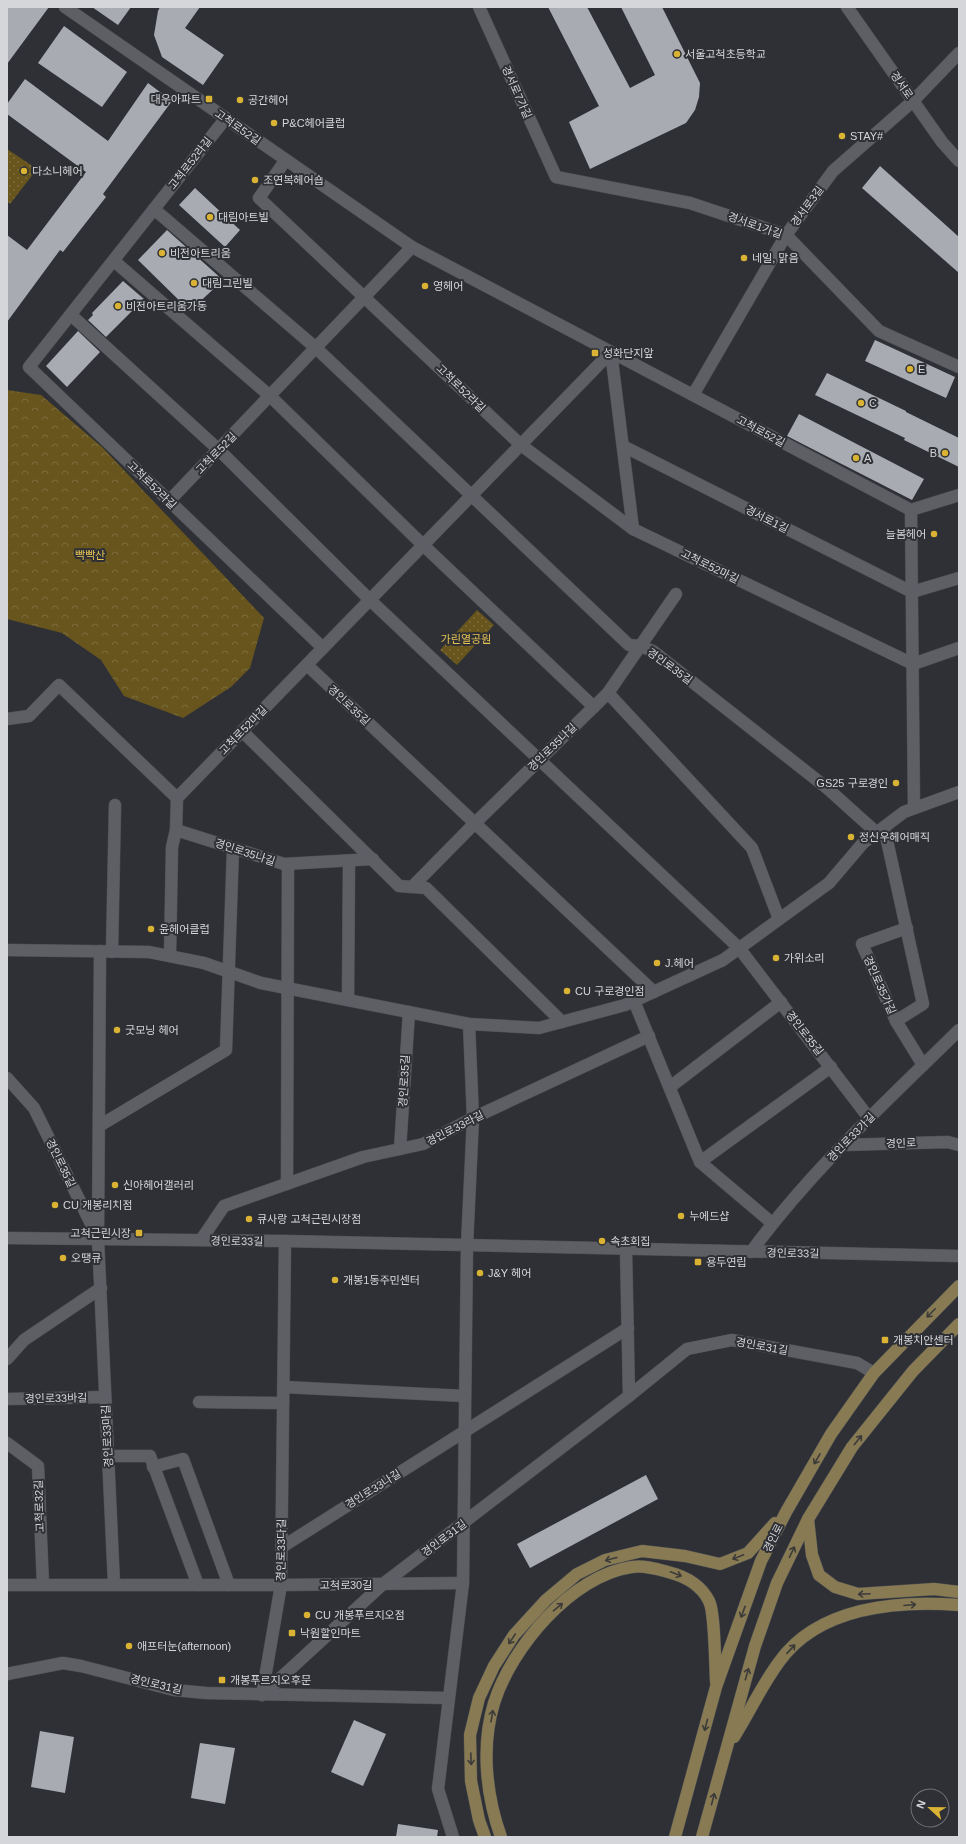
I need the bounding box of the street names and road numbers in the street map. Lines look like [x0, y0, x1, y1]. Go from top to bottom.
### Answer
street label: 경서로7가길 [500, 64, 534, 120]
street label: 경서로 [888, 69, 916, 101]
street label: 고척로52길 [213, 107, 263, 147]
street label: 고척로52라길 [166, 135, 214, 191]
street label: 경서로3길 [788, 184, 826, 228]
street label: 경서로1가길 [726, 210, 784, 240]
street label: 고척로52라길 [434, 362, 488, 414]
street label: 고척로52길 [735, 413, 787, 449]
street label: 고척로52길 [193, 430, 239, 476]
street label: 고척로52라길 [125, 459, 179, 511]
street label: 경서로1길 [744, 503, 790, 535]
street label: 고척로52마길 [679, 547, 741, 585]
street label: 경인로35길 [645, 646, 695, 686]
street label: 경인로35길 [326, 683, 372, 727]
street label: 고척로52마길 [217, 703, 269, 757]
street label: 경인로35나길 [525, 721, 579, 773]
street label: 경인로35나길 [213, 837, 277, 867]
street label: 경인로35가길 [862, 954, 898, 1016]
street label: 경인로35길 [784, 1009, 826, 1057]
street label: 경인로35길 [397, 1054, 411, 1108]
street label: 경인로33라길 [424, 1108, 486, 1148]
street label: 경인로33가길 [825, 1110, 877, 1164]
street label: 경인로 [886, 1136, 916, 1150]
street label: 경인로35길 [44, 1137, 78, 1189]
street label: 경인로33길 [211, 1235, 263, 1247]
street label: 경인로33길 [767, 1247, 819, 1259]
street label: 경인로31길 [735, 1336, 789, 1356]
street label: 경인로33바길 [24, 1391, 88, 1405]
street label: 경인로33마길 [99, 1404, 115, 1468]
street label: 경인로33나길 [343, 1467, 403, 1511]
street label: 고척로32길 [32, 1479, 46, 1533]
street label: 경인로31길 [419, 1517, 469, 1559]
street label: 경인로33다길 [274, 1518, 288, 1582]
street label: 경인로 [761, 1522, 785, 1554]
street label: 고척로30길 [320, 1579, 372, 1591]
street label: 경인로31길 [129, 1672, 183, 1696]

